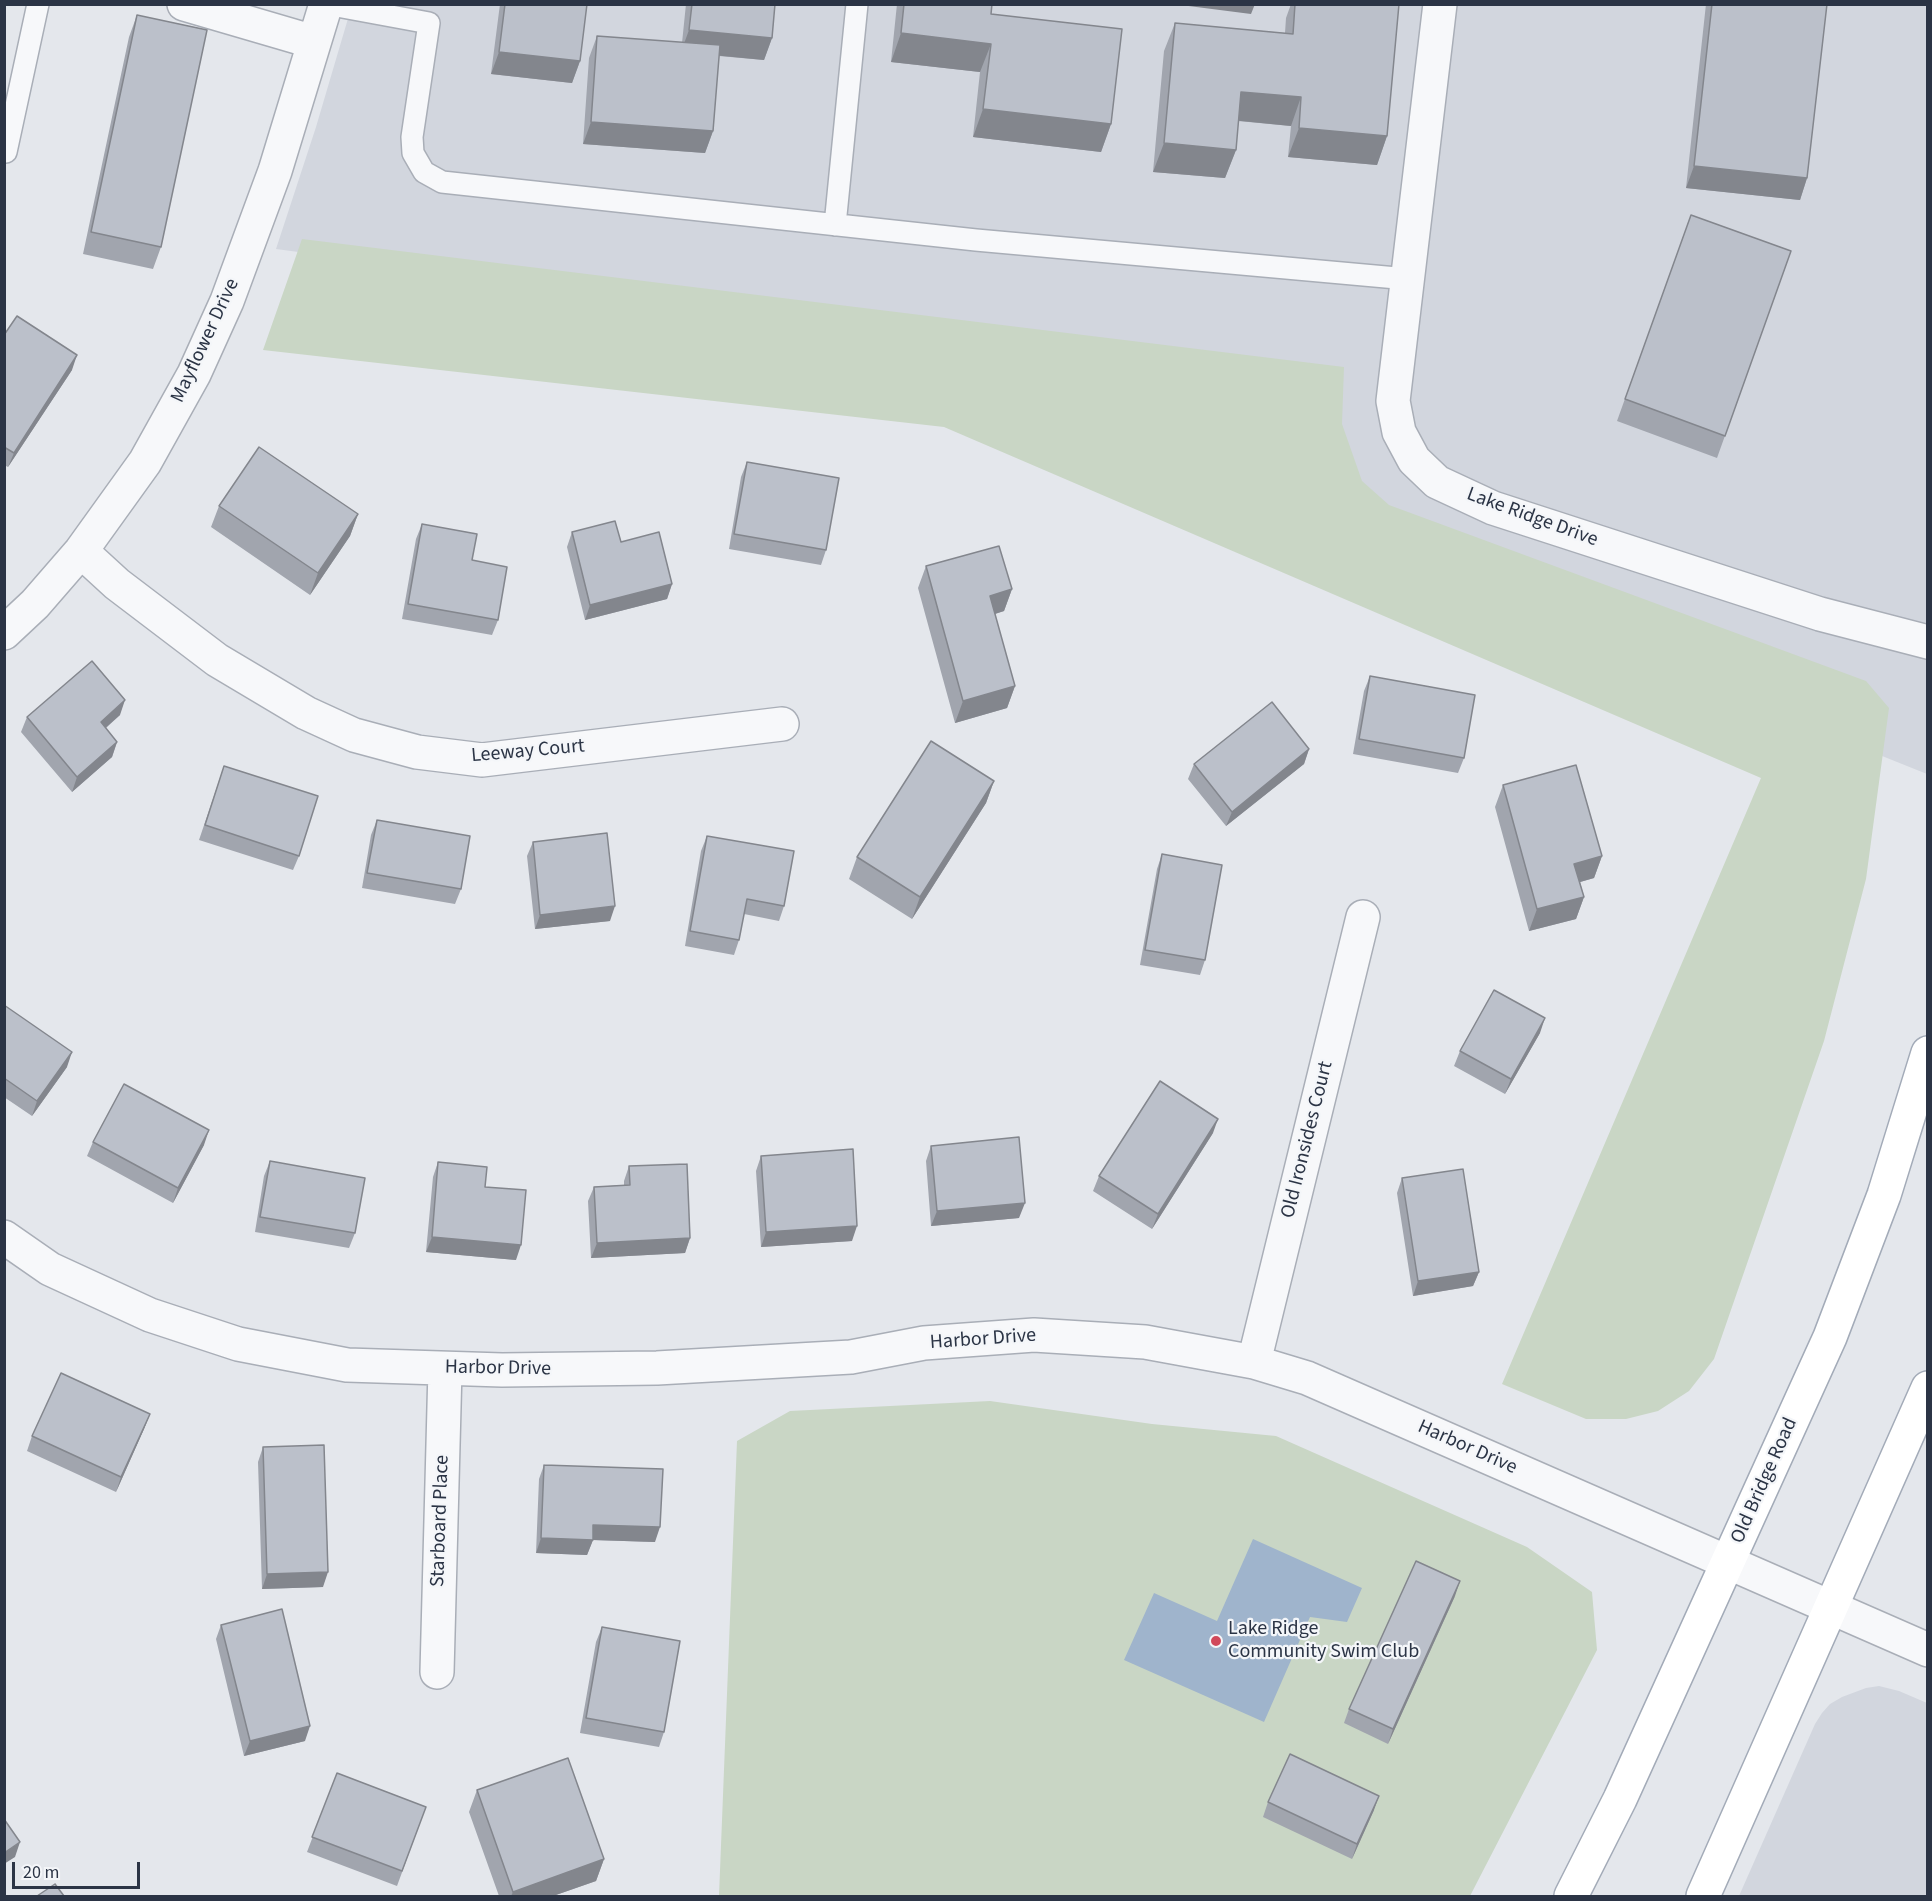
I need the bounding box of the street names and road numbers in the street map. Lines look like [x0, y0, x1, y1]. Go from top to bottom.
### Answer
street label: Mayflower Drive [167, 275, 245, 407]
street label: Lake Ridge Drive [1463, 483, 1601, 553]
street label: Leeway Court [470, 735, 586, 769]
street label: Old Ironsides Court [1277, 1059, 1339, 1221]
street label: Harbor Drive [929, 1324, 1037, 1356]
street label: Harbor Drive [445, 1356, 551, 1382]
street label: Harbor Drive [1414, 1415, 1520, 1481]
street label: Old Bridge Road [1727, 1415, 1803, 1547]
street label: Starboard Place [427, 1455, 455, 1587]

